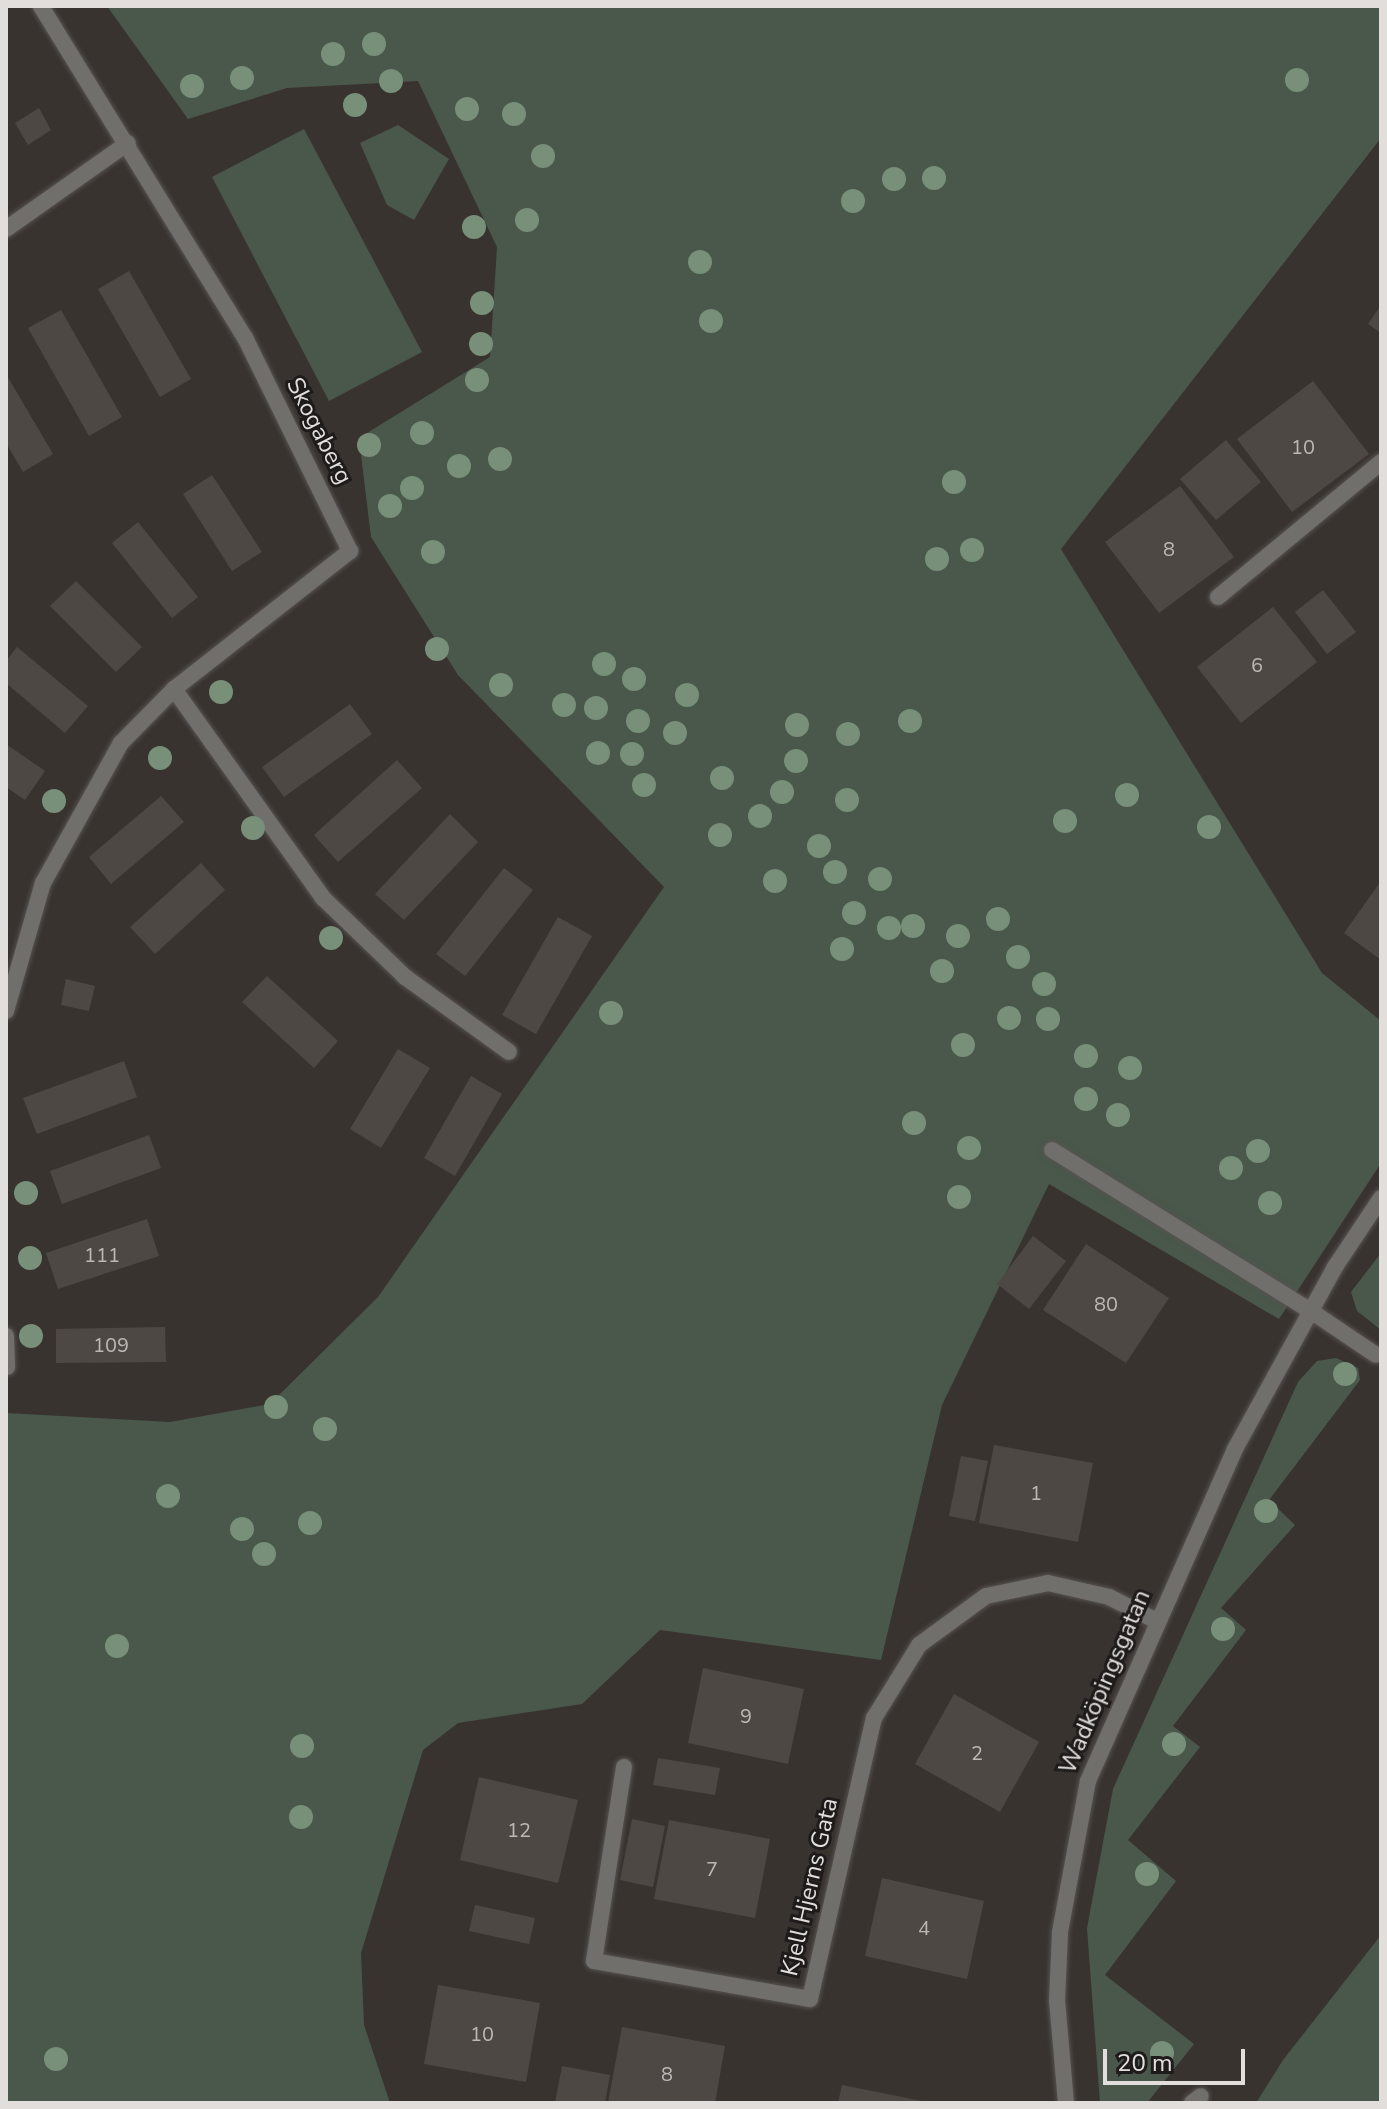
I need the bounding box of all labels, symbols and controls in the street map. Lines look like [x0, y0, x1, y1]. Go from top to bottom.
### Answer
street label: Skogaberg [280, 373, 358, 489]
house number: 10 [1291, 435, 1315, 459]
house number: 8 [1163, 537, 1175, 561]
house number: 6 [1251, 653, 1263, 677]
house number: 111 [84, 1243, 120, 1267]
house number: 80 [1094, 1292, 1118, 1316]
house number: 109 [93, 1333, 129, 1357]
house number: 1 [1030, 1481, 1042, 1505]
street label: Wadköpingsgatan [1053, 1586, 1157, 1778]
house number: 9 [740, 1704, 752, 1728]
house number: 2 [971, 1741, 983, 1765]
street label: Kjell Hjerns Gata [776, 1795, 844, 1979]
house number: 12 [507, 1818, 531, 1842]
house number: 7 [706, 1857, 718, 1881]
house number: 4 [918, 1916, 930, 1940]
house number: 10 [470, 2022, 494, 2046]
scale bar [1107, 2033, 1249, 2083]
text: 20 m [1117, 2047, 1173, 2079]
house number: 8 [661, 2062, 673, 2086]

